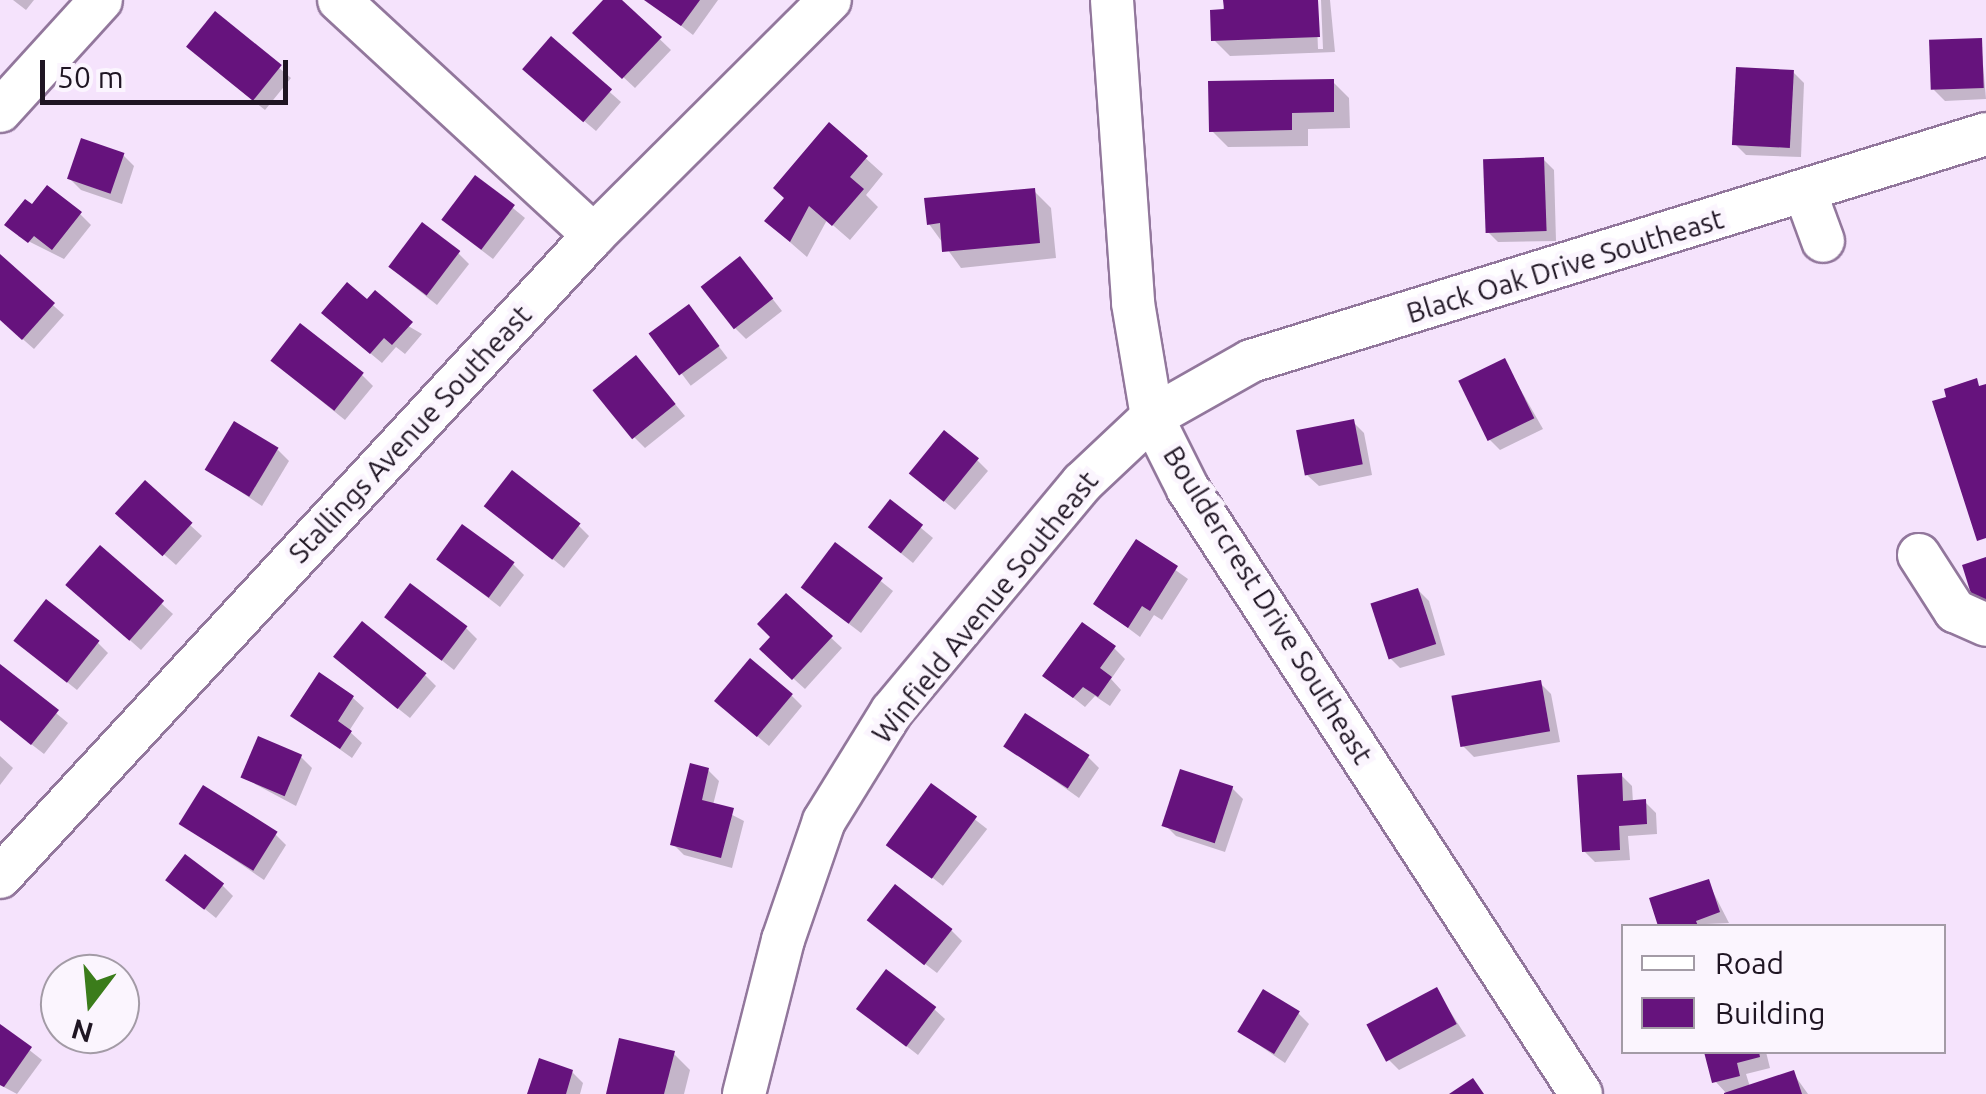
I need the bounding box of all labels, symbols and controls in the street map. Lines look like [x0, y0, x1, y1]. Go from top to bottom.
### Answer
scale bar [45, 40, 292, 102]
text: 50 m [57, 60, 124, 94]
street label: Black Oak Drive Southeast [1403, 202, 1727, 330]
street label: Stallings Avenue Southeast [282, 298, 538, 570]
street label: Bouldercrest Drive Southeast [1156, 440, 1380, 770]
street label: Winfield Avenue Southeast [865, 464, 1105, 750]
legend [1621, 924, 1946, 1054]
text: Road [1715, 946, 1784, 980]
north arrow [40, 954, 140, 1054]
text: Building [1715, 996, 1826, 1030]
text: N [68, 1014, 96, 1049]

